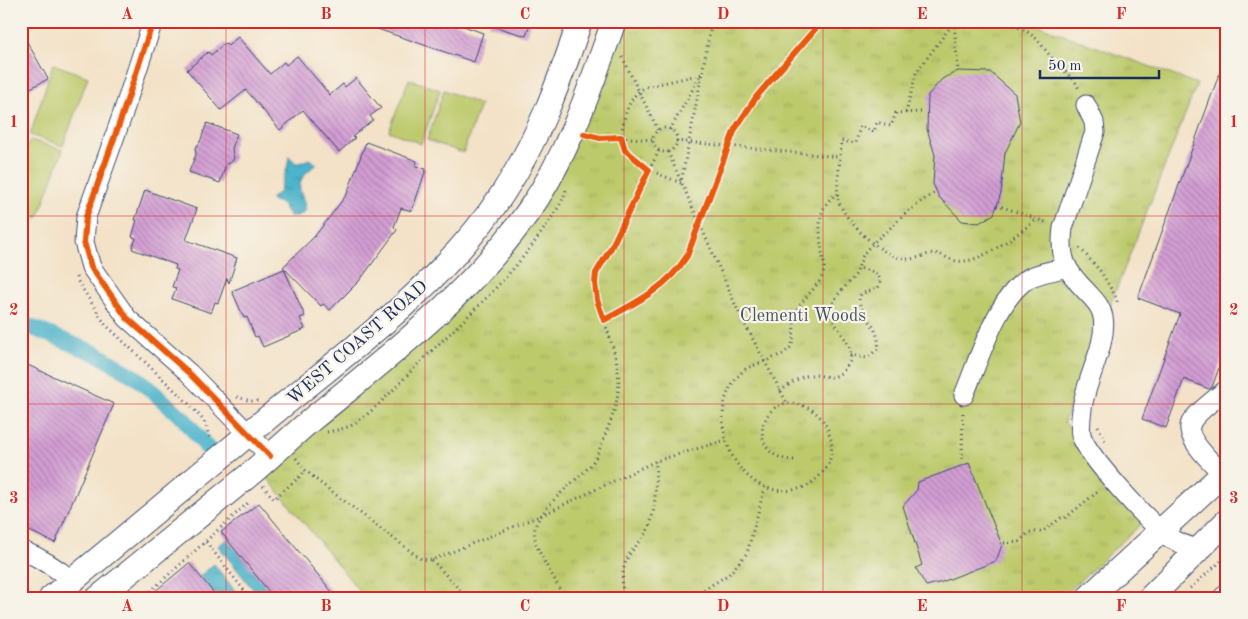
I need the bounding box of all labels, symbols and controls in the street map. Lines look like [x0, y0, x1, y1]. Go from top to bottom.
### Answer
text: A [121, 7, 133, 23]
text: B [320, 7, 332, 23]
text: C [520, 7, 530, 23]
text: D [717, 7, 729, 23]
text: E [916, 7, 928, 23]
text: F [1116, 7, 1127, 23]
scale bar [1040, 48, 1159, 80]
text: 50 m [1048, 59, 1082, 74]
text: 1 [9, 115, 19, 131]
text: 1 [1229, 115, 1239, 131]
street label: WEST COAST ROAD [284, 277, 431, 408]
text: 2 [9, 303, 19, 319]
text: 2 [1229, 303, 1239, 319]
park label: Clementi Woods [740, 307, 866, 325]
text: 3 [9, 491, 19, 507]
text: 3 [1229, 491, 1239, 507]
text: A [121, 599, 133, 615]
text: B [320, 599, 332, 615]
text: C [520, 599, 530, 615]
text: D [717, 599, 729, 615]
text: E [916, 599, 928, 615]
text: F [1116, 599, 1127, 615]

